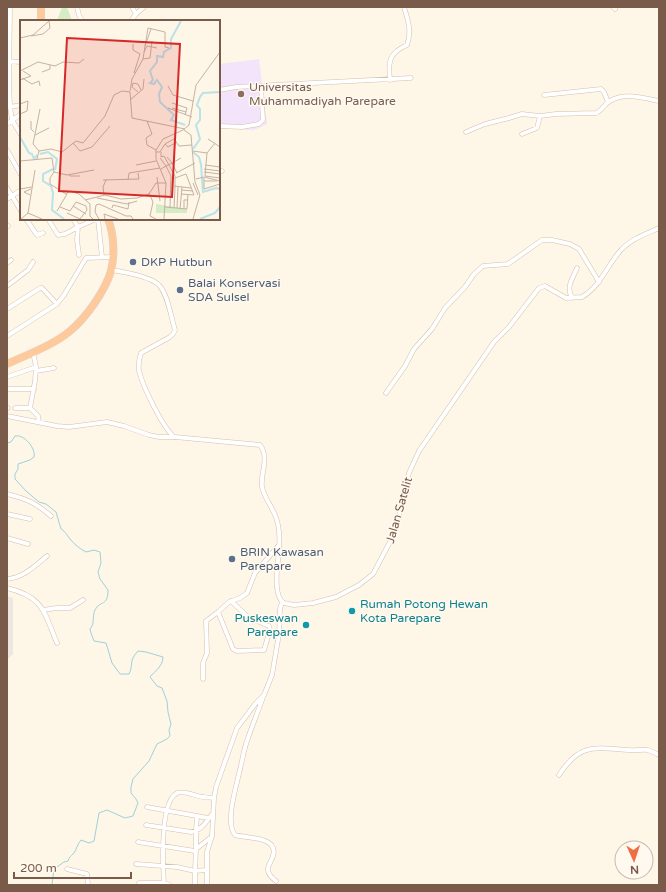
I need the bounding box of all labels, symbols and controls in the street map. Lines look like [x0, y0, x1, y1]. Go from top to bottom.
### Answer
inset map [20, 20, 220, 220]
place label: Universitas Muhammadiyah Parepare [249, 80, 396, 108]
marker: Universitas Muhammadiyah Parepare [236, 89, 246, 99]
place label: DKP Hutbun [141, 255, 212, 269]
marker: DKP Hutbun [128, 257, 138, 267]
place label: Balai Konservasi SDA Sulsel [188, 276, 280, 304]
marker: Balai Konservasi SDA Sulsel [175, 285, 185, 295]
street label: Jalan Satelit [383, 475, 415, 545]
place label: BRIN Kawasan Parepare [240, 545, 324, 573]
marker: BRIN Kawasan Parepare [227, 554, 237, 564]
place label: Rumah Potong Hewan Kota Parepare [360, 597, 488, 625]
marker: Rumah Potong Hewan Kota Parepare [347, 606, 357, 616]
place label: Puskeswan Parepare [235, 611, 298, 639]
marker: Puskeswan Parepare [301, 620, 311, 630]
north arrow [614, 840, 654, 880]
scale bar [14, 854, 131, 880]
text: 200 m [20, 861, 57, 875]
text: N [630, 863, 639, 876]

